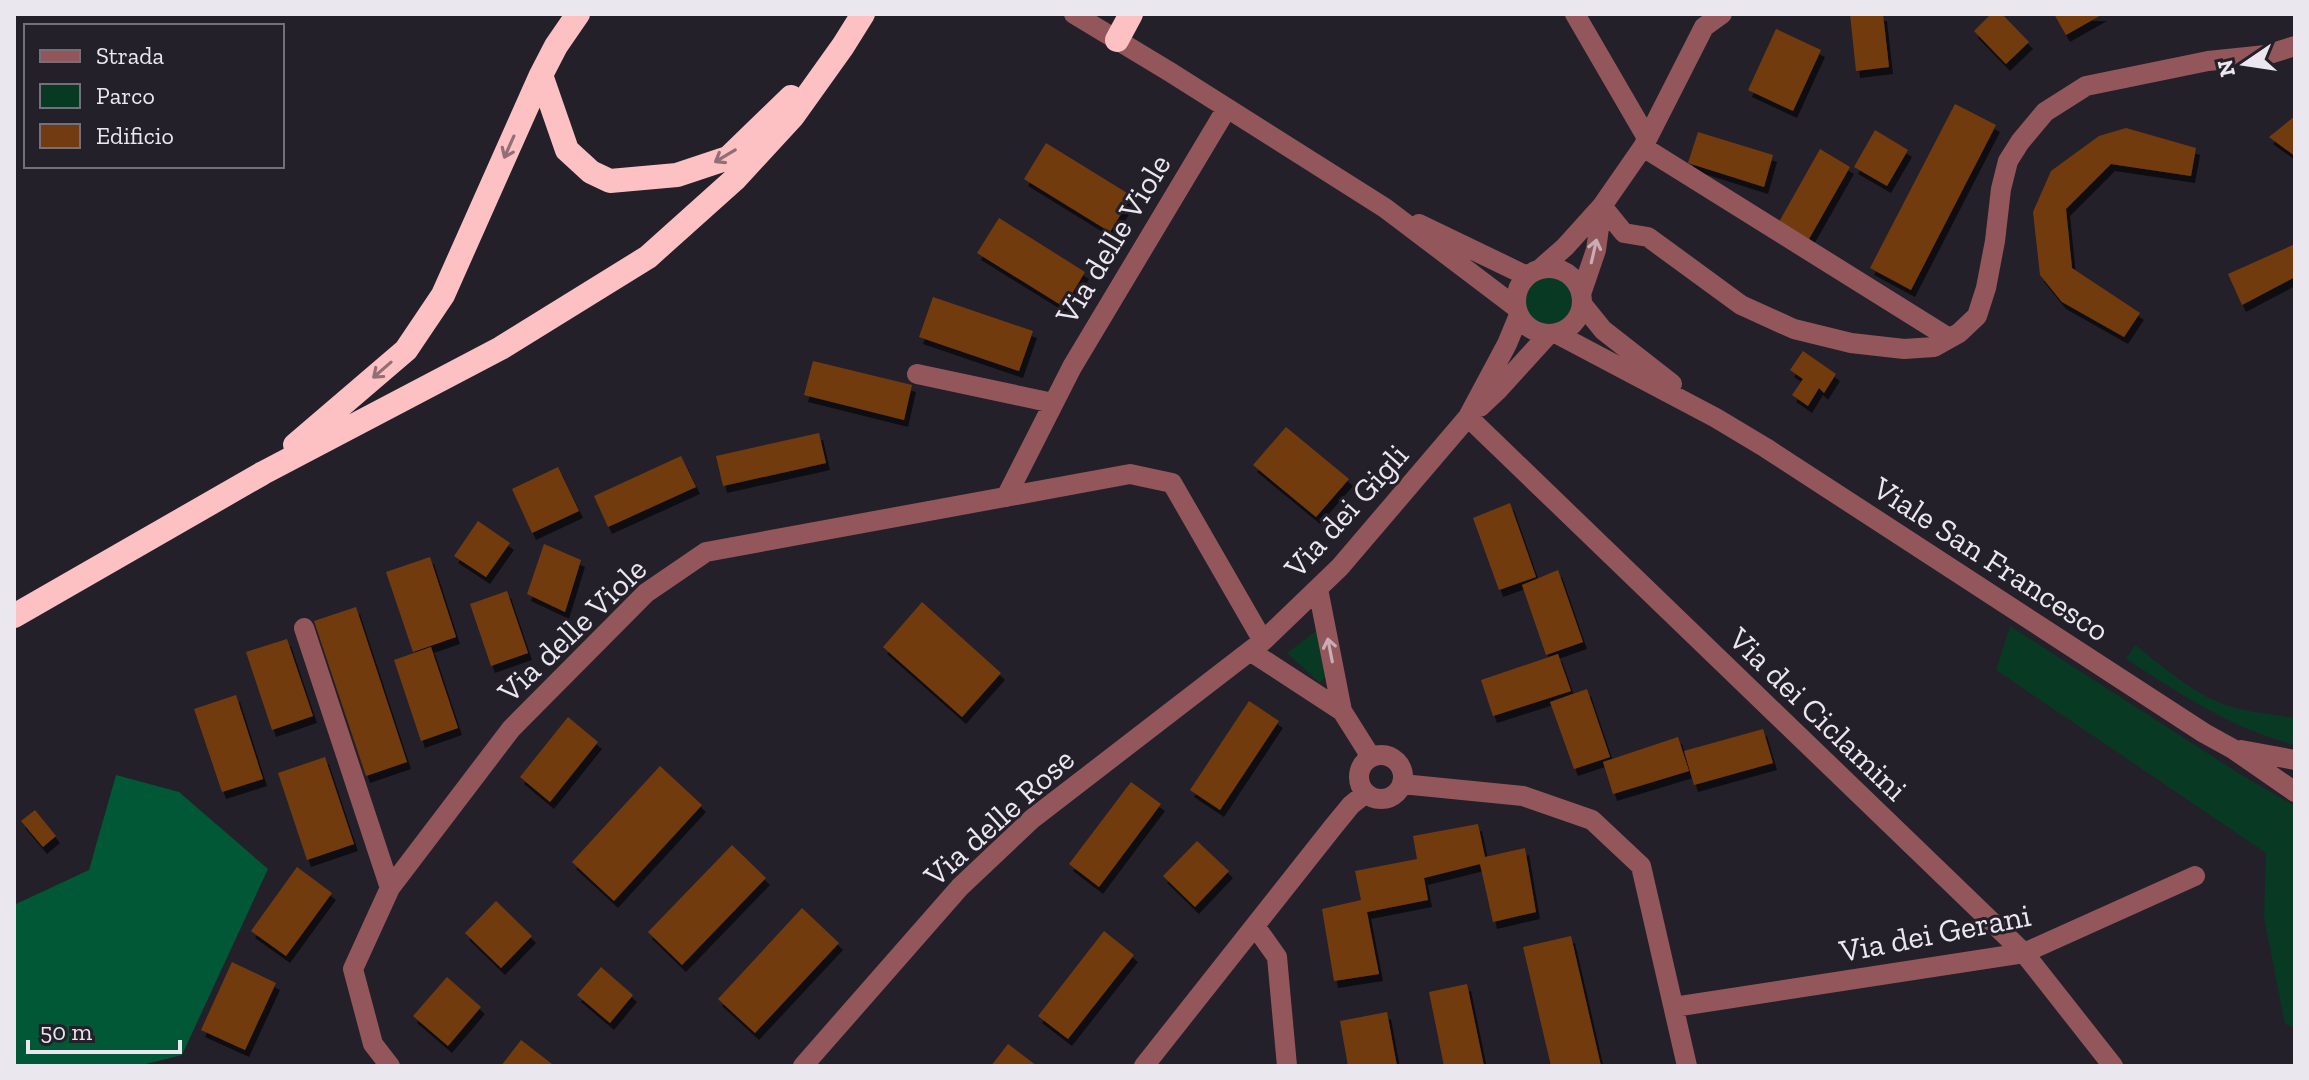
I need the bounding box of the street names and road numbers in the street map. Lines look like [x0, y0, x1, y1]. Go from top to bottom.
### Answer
street label: Via delle Viole [1047, 147, 1179, 332]
street label: Via dei Gigli [1275, 436, 1416, 586]
street label: Viale San Francesco [1865, 468, 2116, 649]
street label: Via delle Viole [489, 550, 654, 711]
street label: Via dei Ciclamini [1720, 619, 1915, 809]
street label: Via delle Rose [915, 740, 1082, 895]
street label: Via dei Gerani [1835, 896, 2034, 970]

